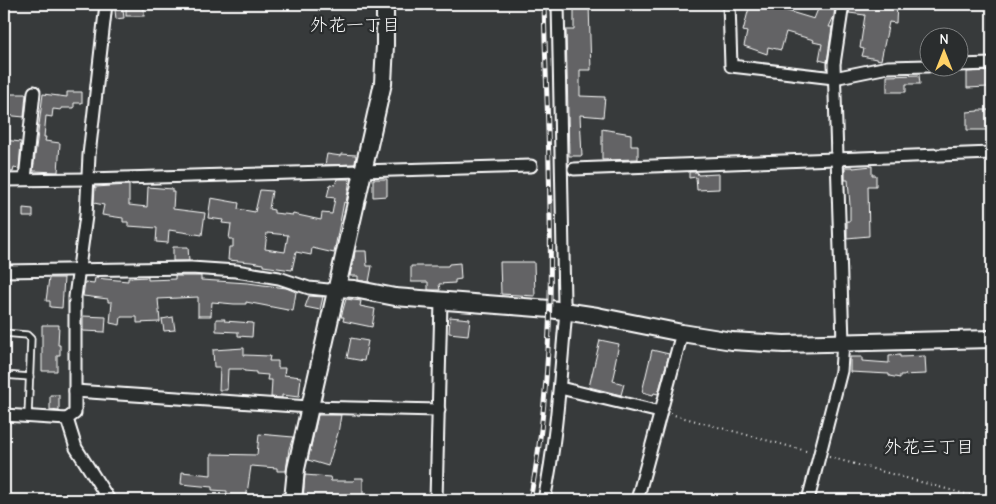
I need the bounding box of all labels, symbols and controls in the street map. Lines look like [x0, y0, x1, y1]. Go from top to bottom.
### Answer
district label: 外花一丁目 [310, 15, 400, 36]
north arrow [918, 28, 968, 78]
text: N [939, 31, 949, 48]
district label: 外花三丁目 [884, 437, 974, 458]

